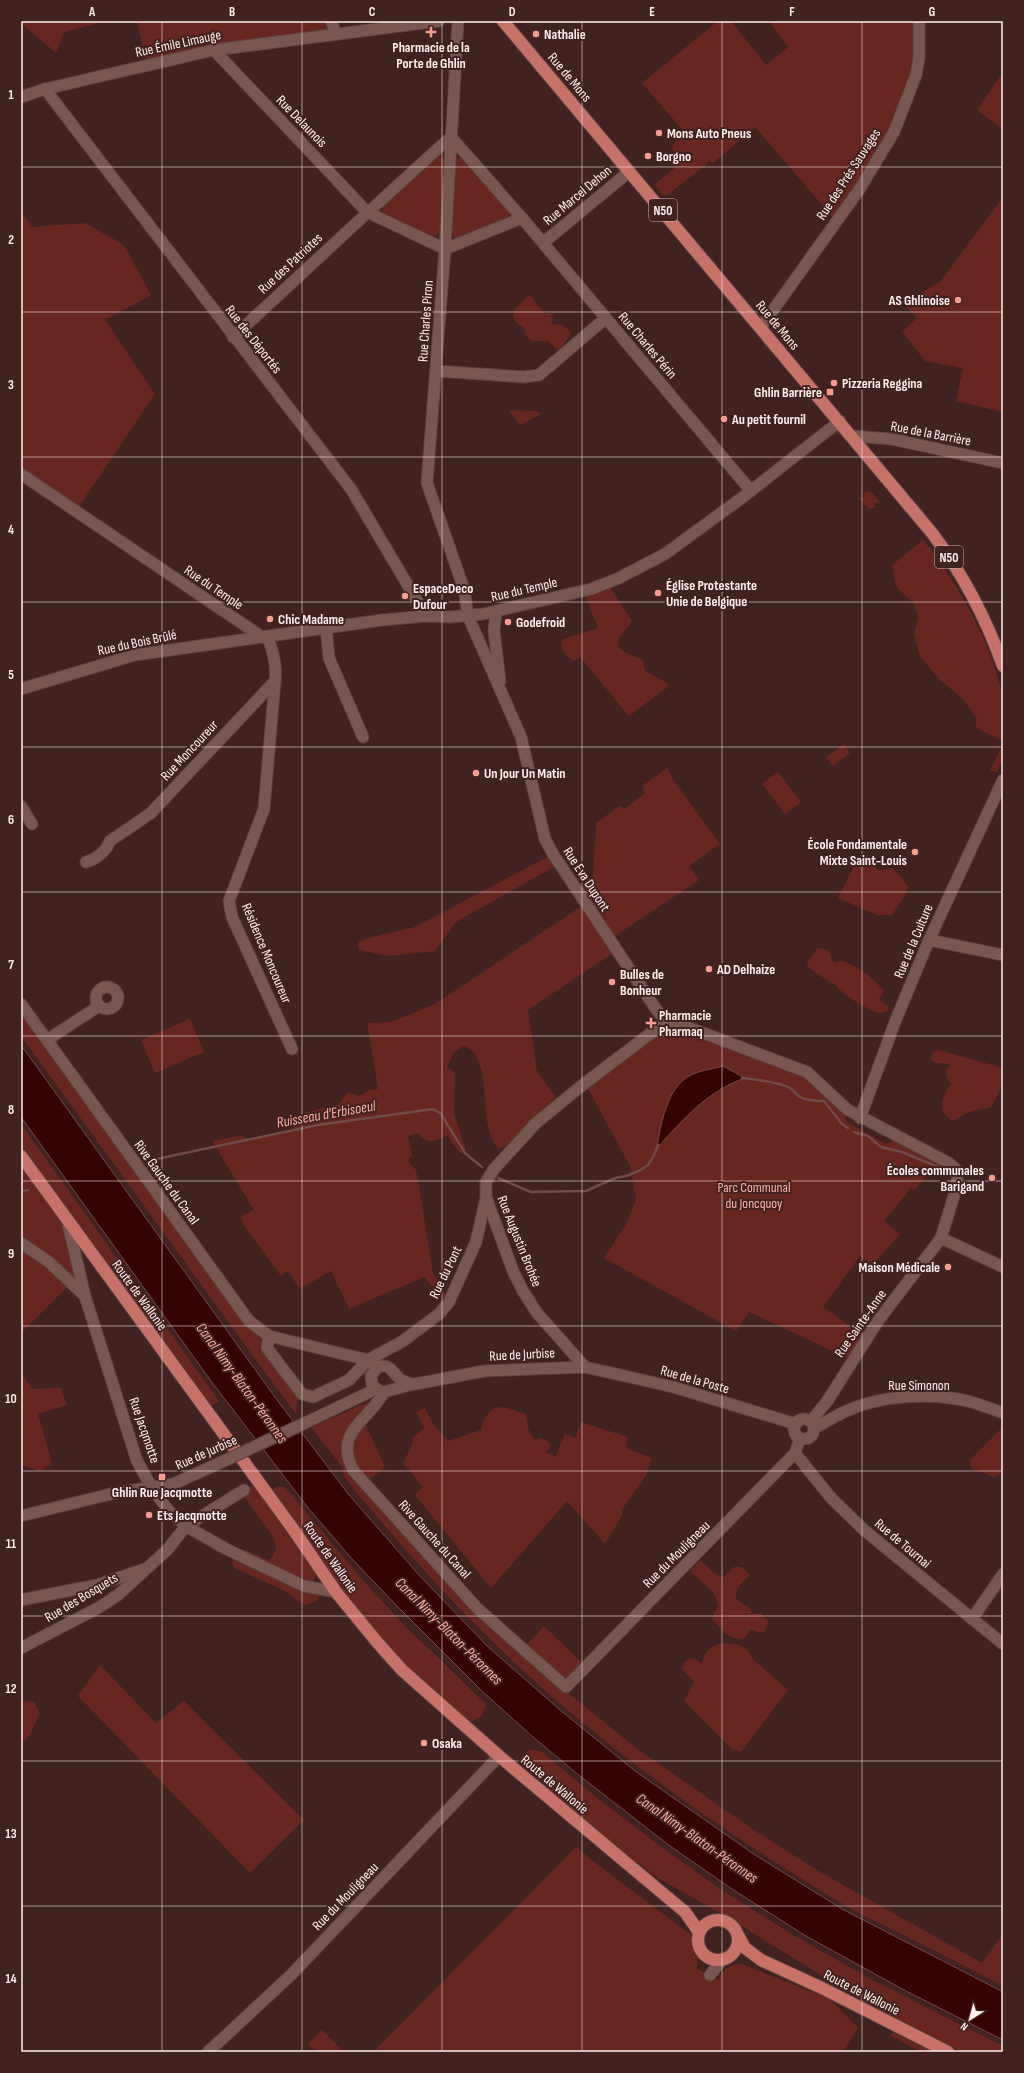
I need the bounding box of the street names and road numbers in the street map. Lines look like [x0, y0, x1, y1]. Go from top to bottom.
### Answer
street label: Rue Émile Limauge [134, 26, 223, 61]
street label: Rue de Mons [544, 49, 595, 105]
street label: Rue Delaunois [273, 92, 331, 151]
street label: Rue des Prés Sauvages [813, 125, 884, 223]
street label: Rue Marcel Dehon [540, 162, 615, 229]
road number: N50 [649, 199, 677, 221]
street label: Rue des Patriotes [255, 229, 326, 297]
street label: Rue Charles Piron [414, 280, 437, 363]
street label: Rue de Mons [752, 297, 803, 353]
street label: Rue des Déportés [222, 302, 286, 377]
street label: Rue Charles Périn [615, 308, 680, 382]
street label: Rue de la Barrière [889, 417, 973, 450]
road number: N50 [935, 546, 963, 568]
street label: Rue du Temple [181, 561, 246, 613]
street label: Rue du Temple [489, 574, 559, 605]
street label: Rue du Bois Brûlé [96, 626, 178, 659]
street label: Rue Moncoureur [157, 716, 222, 784]
street label: Rue Eva Dupont [559, 844, 614, 915]
street label: Résidence Moncoureur [238, 901, 295, 1006]
street label: Rue de la Culture [890, 902, 937, 981]
street label: Rive Gauche du Canal [130, 1137, 203, 1228]
street label: Rue Augustin Brohée [494, 1193, 546, 1289]
street label: Rue du Pont [425, 1243, 465, 1301]
street label: Route de Wallonie [108, 1257, 171, 1334]
street label: Rue Sainte-Anne [831, 1286, 890, 1360]
street label: Rue de Jurbise [489, 1344, 555, 1365]
street label: Rue de la Poste [659, 1362, 731, 1397]
street label: Rue Simonon [888, 1377, 950, 1394]
street label: Rue Jacqmotte [125, 1395, 164, 1465]
street label: Rue de Jurbise [173, 1431, 240, 1474]
street label: Rive Gauche du Canal [395, 1497, 474, 1582]
street label: Rue de Tournai [871, 1515, 934, 1572]
street label: Rue du Mouligneau [639, 1517, 714, 1591]
street label: Route de Wallonie [300, 1518, 361, 1596]
street label: Rue des Bosquets [42, 1569, 121, 1626]
street label: Route de Wallonie [517, 1751, 592, 1818]
street label: Rue du Mouligneau [309, 1859, 382, 1934]
street label: Route de Wallonie [821, 1966, 903, 2019]

